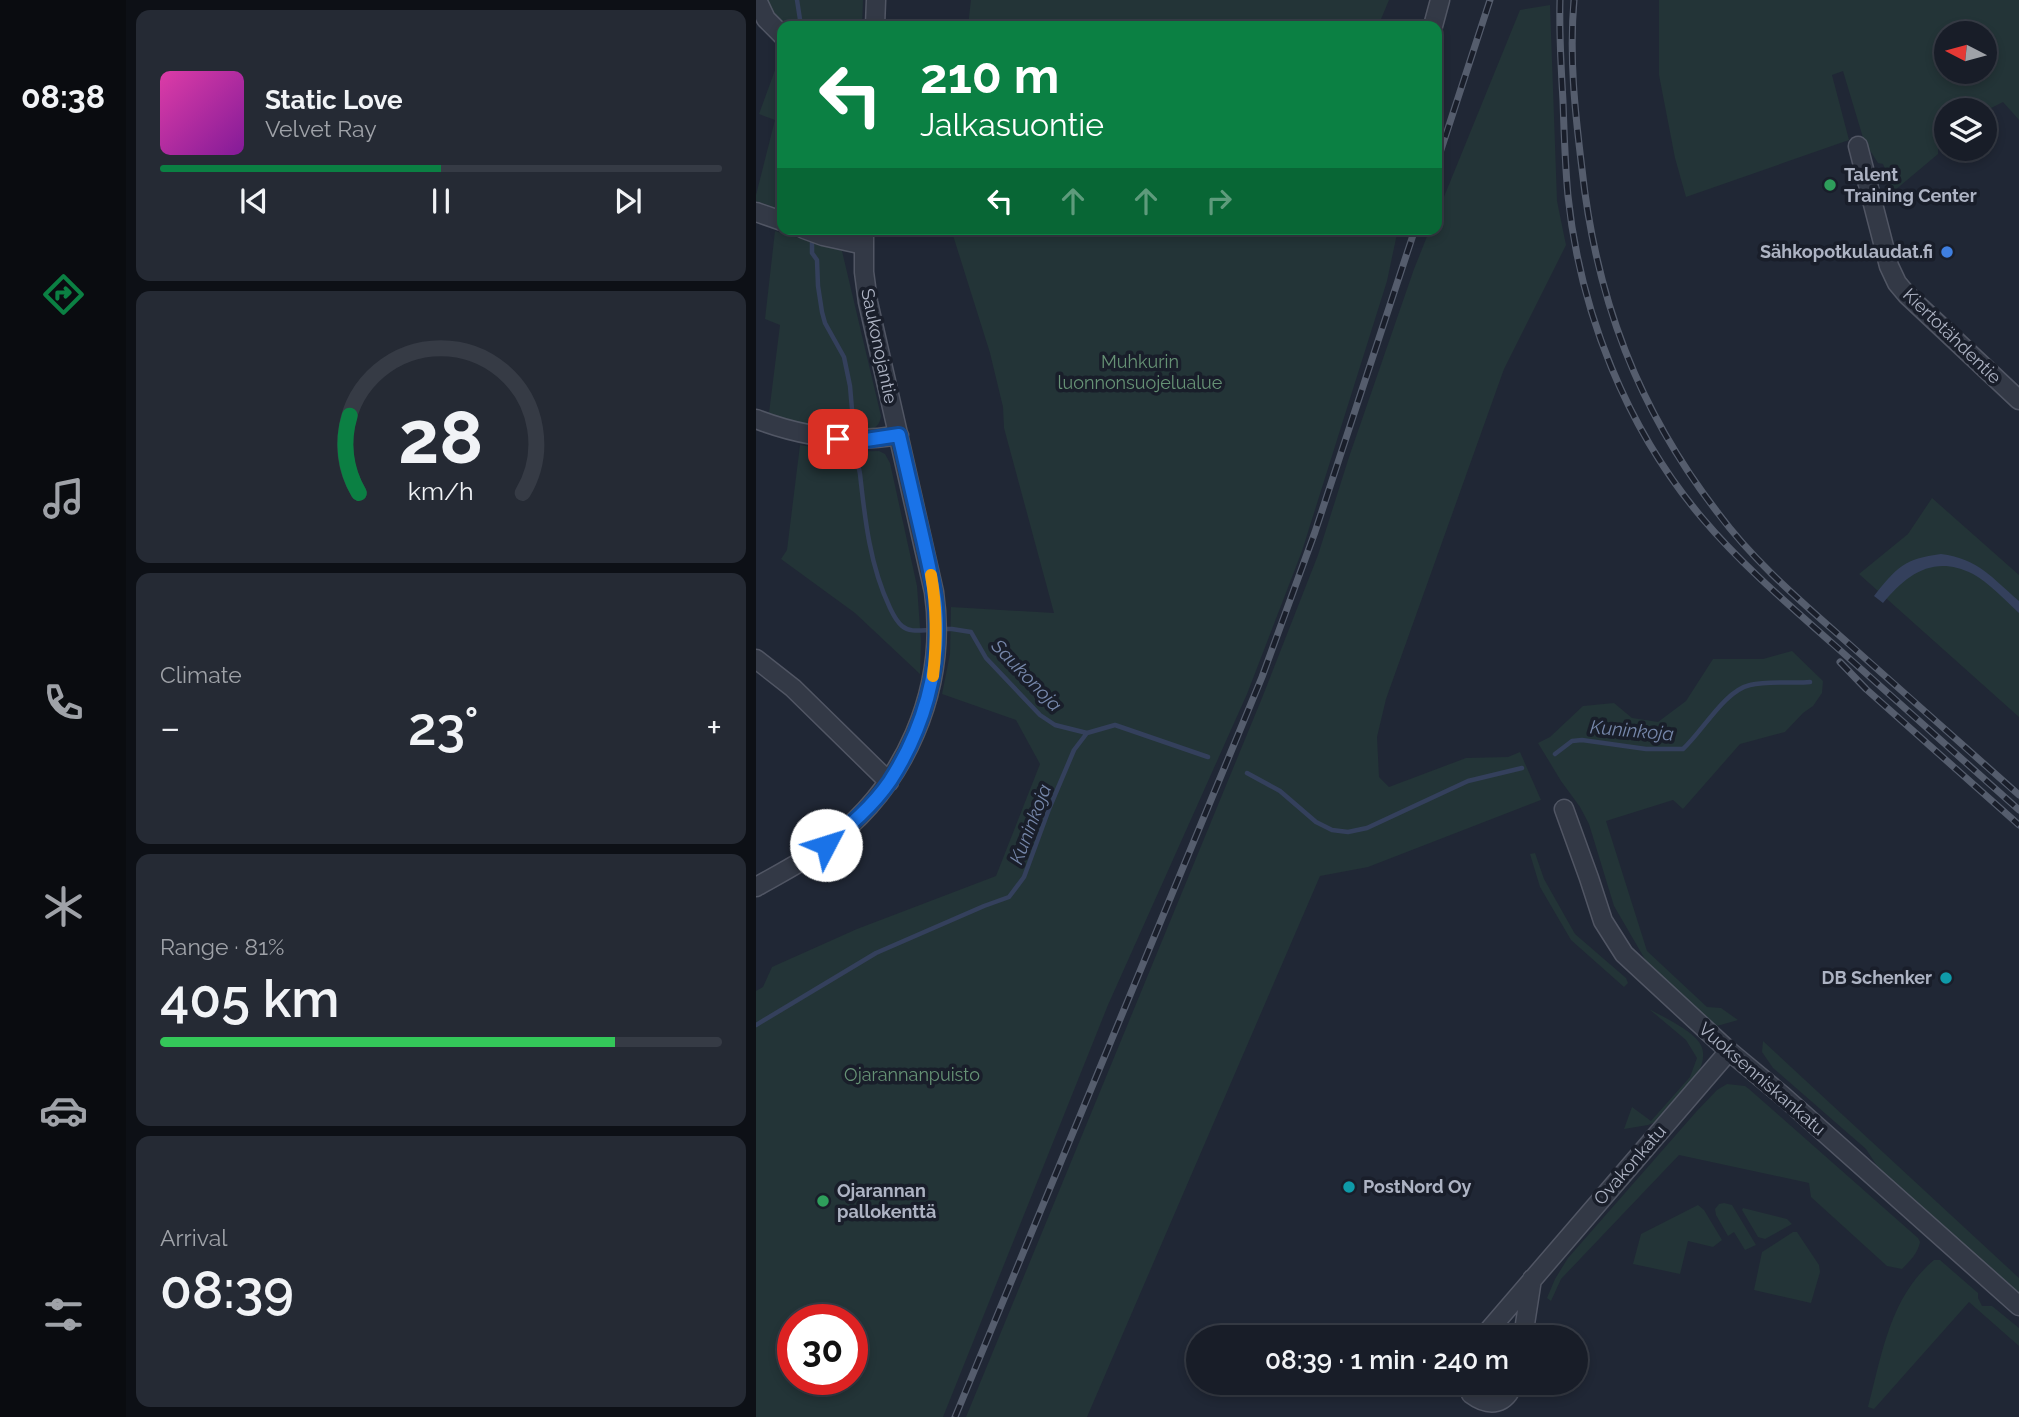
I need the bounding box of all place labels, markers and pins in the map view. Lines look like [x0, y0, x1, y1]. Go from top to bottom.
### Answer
place label: Talent Training Center [1844, 164, 1977, 206]
marker: Talent Training Center [1822, 177, 1838, 193]
place label: Sähkopotkulaudat.fi [1760, 241, 1933, 262]
marker: Sähkopotkulaudat.fi [1939, 244, 1955, 260]
pin [808, 409, 868, 469]
place label: DB Schenker [1822, 967, 1932, 988]
marker: DB Schenker [1938, 970, 1954, 986]
place label: PostNord Oy [1363, 1176, 1471, 1197]
marker: PostNord Oy [1341, 1179, 1357, 1195]
place label: Ojarannan pallokenttä [837, 1180, 936, 1222]
marker: Ojarannan pallokenttä [815, 1193, 831, 1209]

